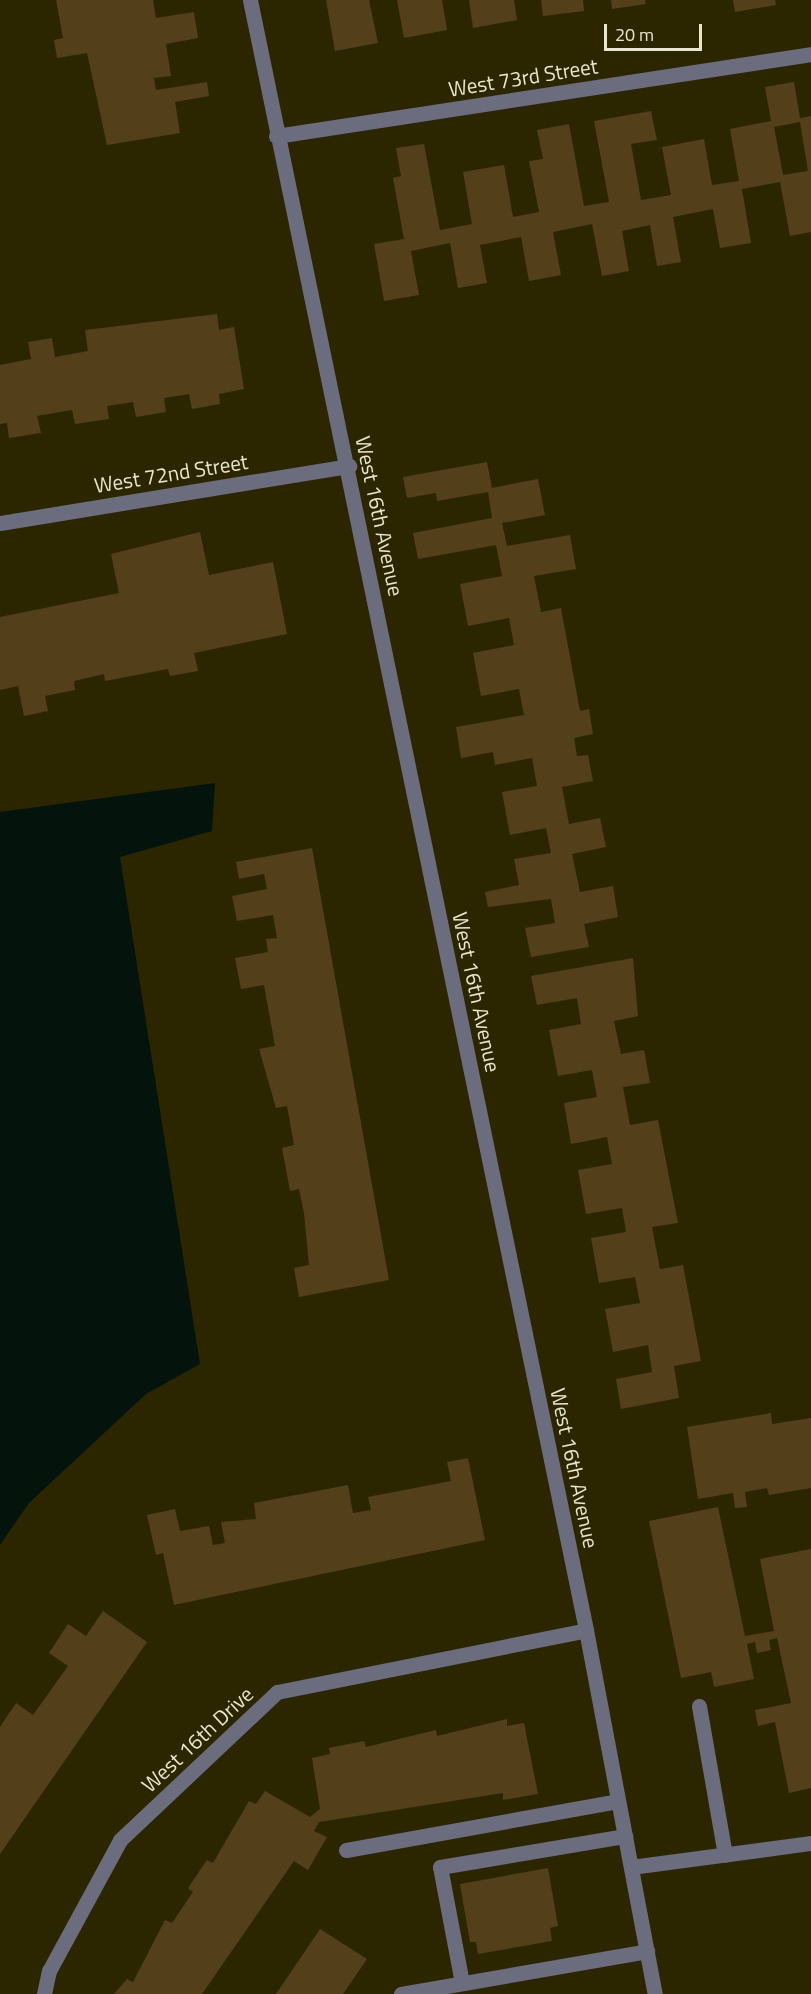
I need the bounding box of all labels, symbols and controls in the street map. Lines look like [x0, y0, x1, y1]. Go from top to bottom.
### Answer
scale bar [607, 12, 704, 50]
text: 20 m [615, 21, 654, 48]
street label: West 73rd Street [446, 53, 600, 101]
street label: West 16th Avenue [351, 434, 409, 598]
street label: West 72nd Street [92, 448, 250, 498]
street label: West 16th Avenue [448, 910, 506, 1074]
street label: West 16th Avenue [546, 1386, 604, 1550]
street label: West 16th Drive [136, 1681, 258, 1797]

